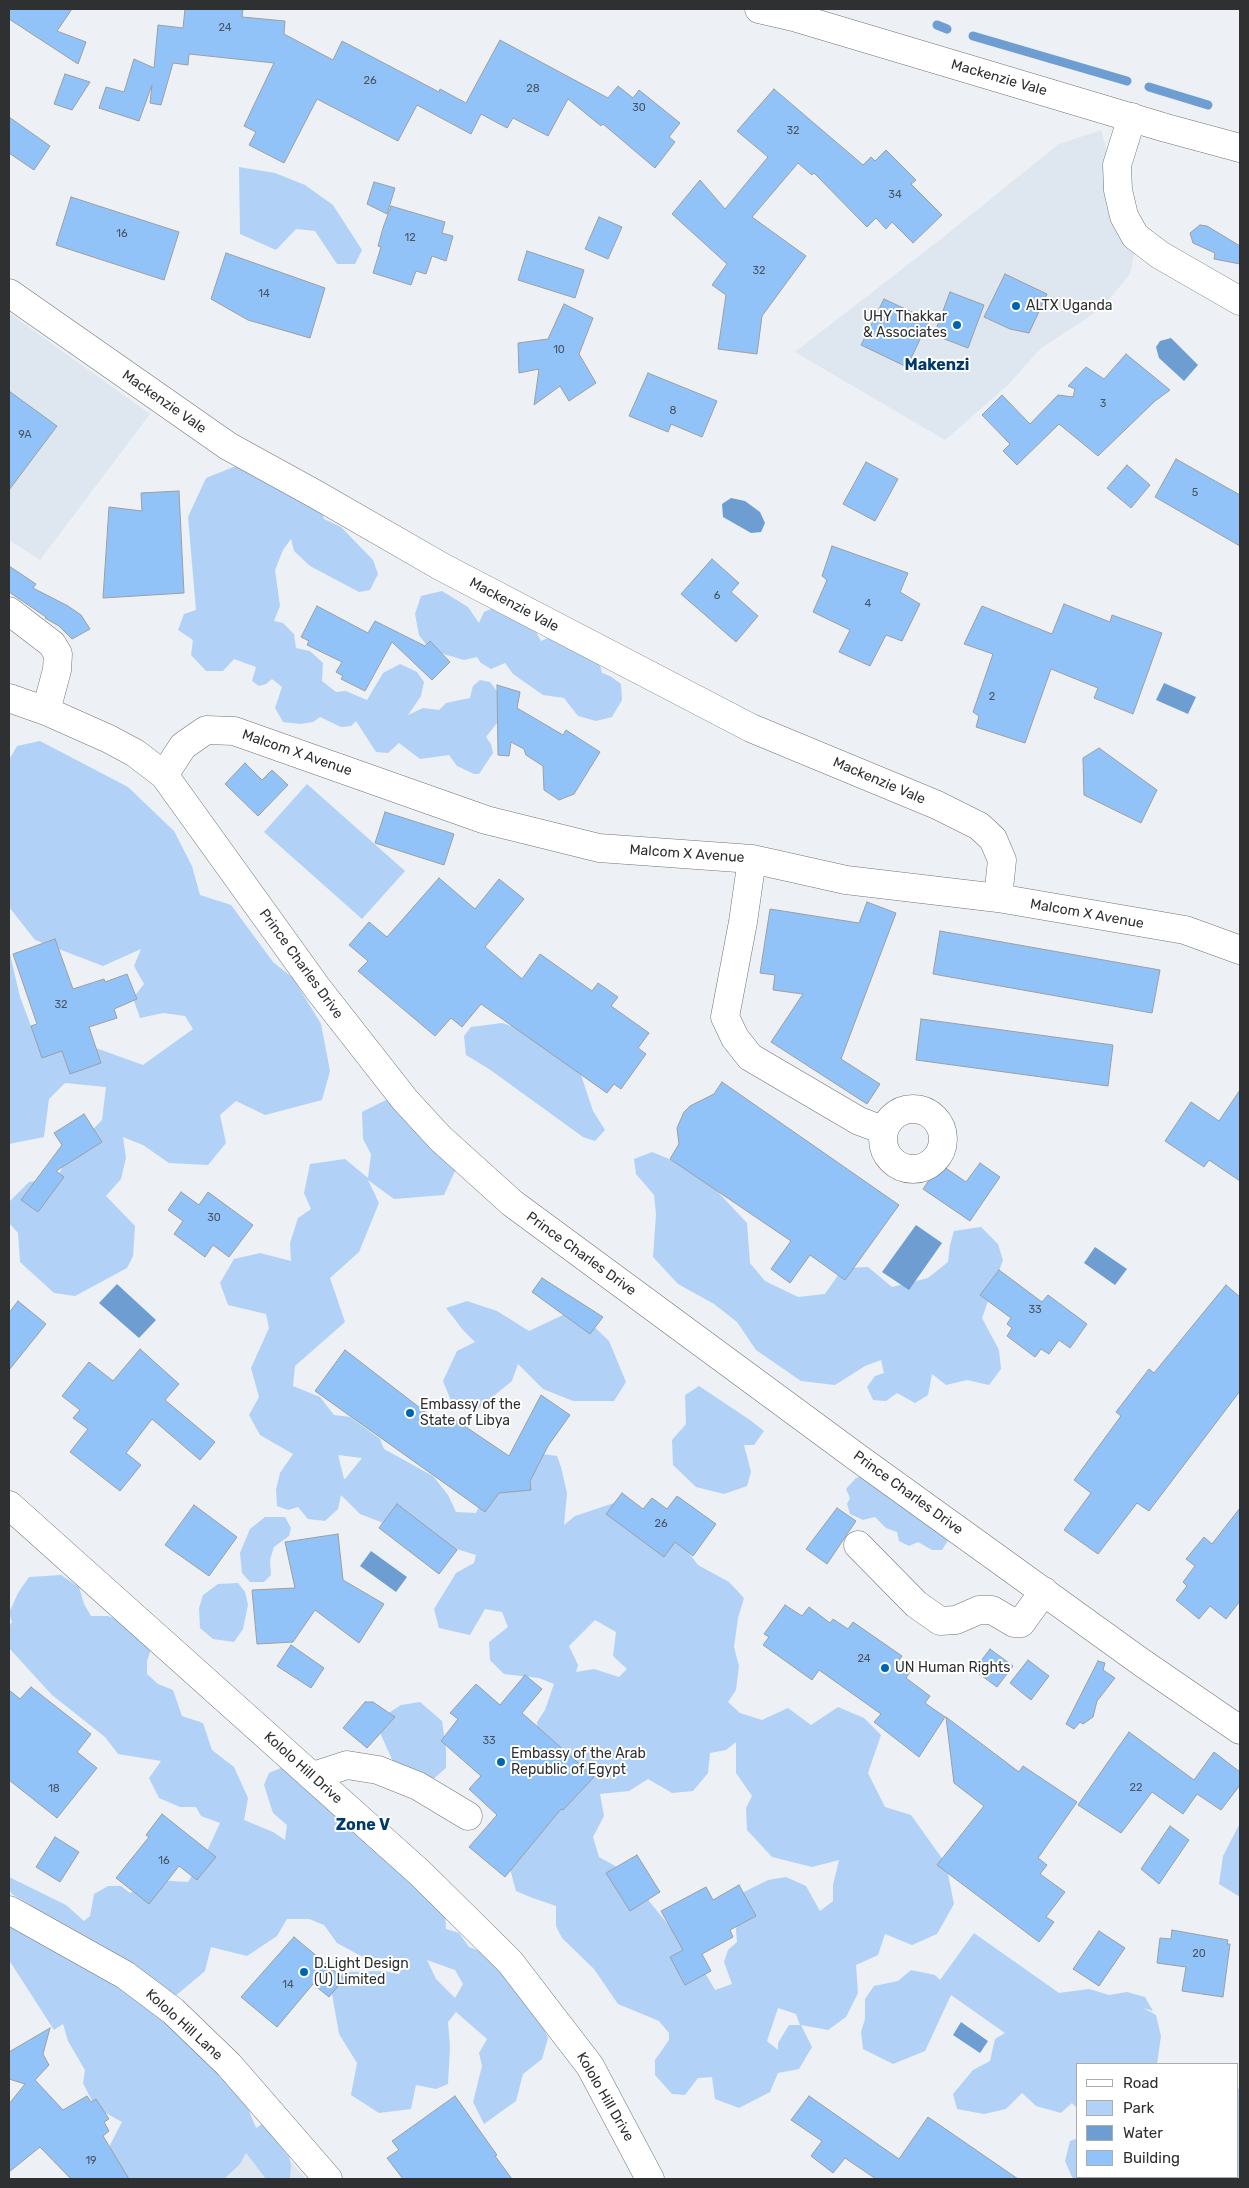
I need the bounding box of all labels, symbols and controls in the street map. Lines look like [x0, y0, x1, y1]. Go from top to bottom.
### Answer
house number: 24 [218, 21, 232, 35]
street label: Mackenzie Vale [949, 56, 1049, 100]
house number: 26 [363, 74, 377, 88]
house number: 28 [526, 82, 540, 96]
house number: 30 [632, 101, 646, 115]
house number: 32 [786, 124, 800, 138]
house number: 34 [888, 188, 902, 202]
house number: 16 [116, 227, 128, 241]
house number: 12 [404, 231, 416, 245]
house number: 32 [752, 264, 766, 278]
house number: 14 [258, 287, 270, 301]
place label: ALTX Uganda [1026, 298, 1112, 314]
marker: ALTX Uganda [1010, 300, 1022, 312]
place label: UHY Thakkar & Associates [863, 309, 947, 342]
marker: UHY Thakkar & Associates [951, 319, 963, 331]
house number: 10 [553, 343, 565, 357]
district label: Makenzi [905, 355, 969, 375]
street label: Mackenzie Vale [119, 367, 209, 437]
house number: 3 [1100, 397, 1106, 411]
house number: 8 [670, 404, 676, 418]
house number: 9A [18, 428, 32, 442]
house number: 5 [1192, 486, 1198, 500]
street label: Mackenzie Vale [466, 574, 562, 636]
house number: 6 [714, 589, 720, 603]
house number: 4 [865, 597, 871, 611]
house number: 2 [989, 690, 995, 704]
street label: Malcom X Avenue [240, 726, 354, 780]
street label: Mackenzie Vale [830, 754, 928, 808]
street label: Malcom X Avenue [629, 842, 745, 866]
street label: Malcom X Avenue [1029, 896, 1145, 932]
street label: Prince Charles Drive [256, 906, 346, 1022]
house number: 32 [54, 998, 68, 1012]
street label: Prince Charles Drive [523, 1209, 639, 1299]
house number: 30 [207, 1211, 221, 1225]
house number: 33 [1028, 1303, 1042, 1317]
place label: Embassy of the State of Libya [420, 1397, 521, 1430]
marker: Embassy of the State of Libya [404, 1407, 416, 1419]
street label: Prince Charles Drive [850, 1448, 966, 1538]
house number: 26 [654, 1517, 668, 1531]
house number: 24 [857, 1652, 871, 1666]
place label: UN Human Rights [895, 1660, 1010, 1676]
marker: UN Human Rights [879, 1662, 891, 1674]
street label: Kololo Hill Drive [260, 1728, 346, 1808]
house number: 33 [482, 1734, 496, 1748]
place label: Embassy of the Arab Republic of Egypt [511, 1746, 646, 1778]
marker: Embassy of the Arab Republic of Egypt [495, 1756, 507, 1768]
house number: 22 [1130, 1781, 1142, 1795]
house number: 18 [48, 1782, 60, 1796]
district label: Zone V [336, 1815, 390, 1835]
house number: 16 [158, 1854, 170, 1868]
house number: 20 [1192, 1947, 1206, 1961]
place label: D.Light Design (U) Limited [314, 1956, 409, 1988]
marker: D.Light Design (U) Limited [298, 1966, 310, 1978]
house number: 14 [282, 1978, 294, 1992]
street label: Kololo Hill Lane [142, 1986, 226, 2064]
street label: Kololo Hill Drive [573, 2050, 637, 2144]
legend [1076, 2063, 1239, 2178]
text: Road [1123, 2074, 1159, 2092]
text: Park [1123, 2099, 1154, 2117]
text: Water [1123, 2124, 1163, 2142]
text: Building [1123, 2149, 1180, 2167]
house number: 19 [85, 2154, 97, 2168]

